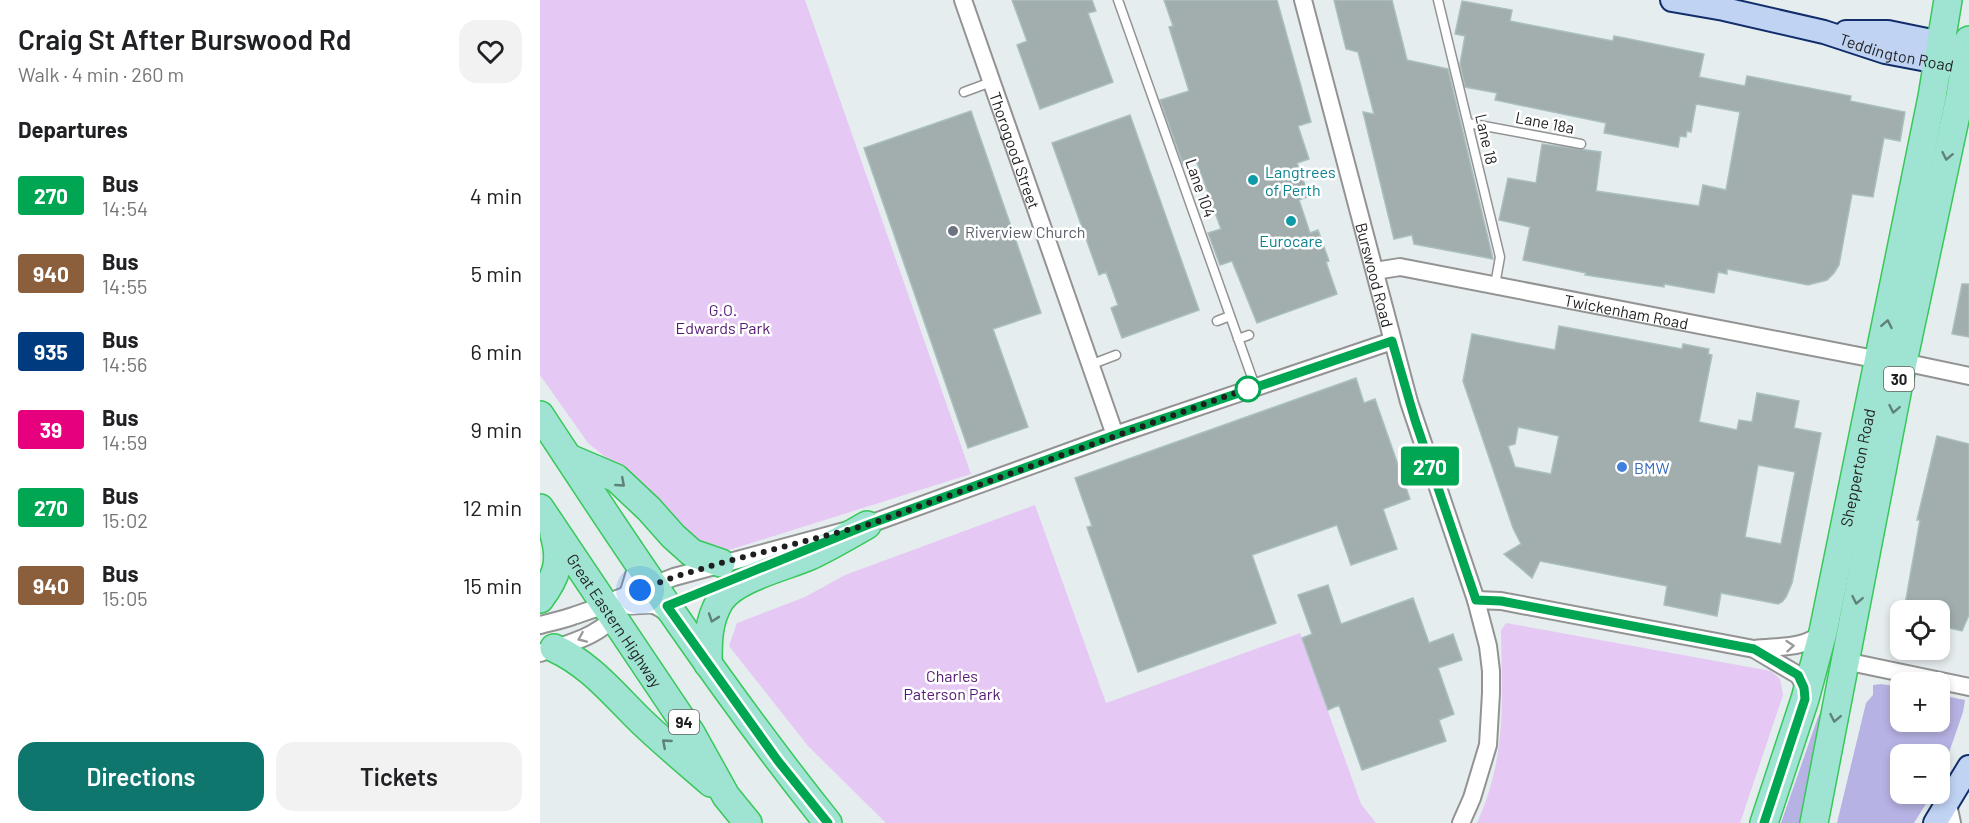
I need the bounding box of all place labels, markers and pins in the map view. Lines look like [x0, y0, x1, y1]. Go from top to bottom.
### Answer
place label: Langtrees of Perth [1265, 162, 1336, 199]
marker: Langtrees of Perth [1246, 173, 1260, 187]
marker: Eurocare [1284, 214, 1298, 228]
place label: Riverview Church [965, 222, 1085, 241]
marker: Riverview Church [946, 224, 960, 238]
place label: Eurocare [1259, 231, 1323, 250]
unlabelled marker [1235, 376, 1261, 402]
place label: BMW [1634, 458, 1670, 477]
marker: BMW [1615, 460, 1629, 474]

